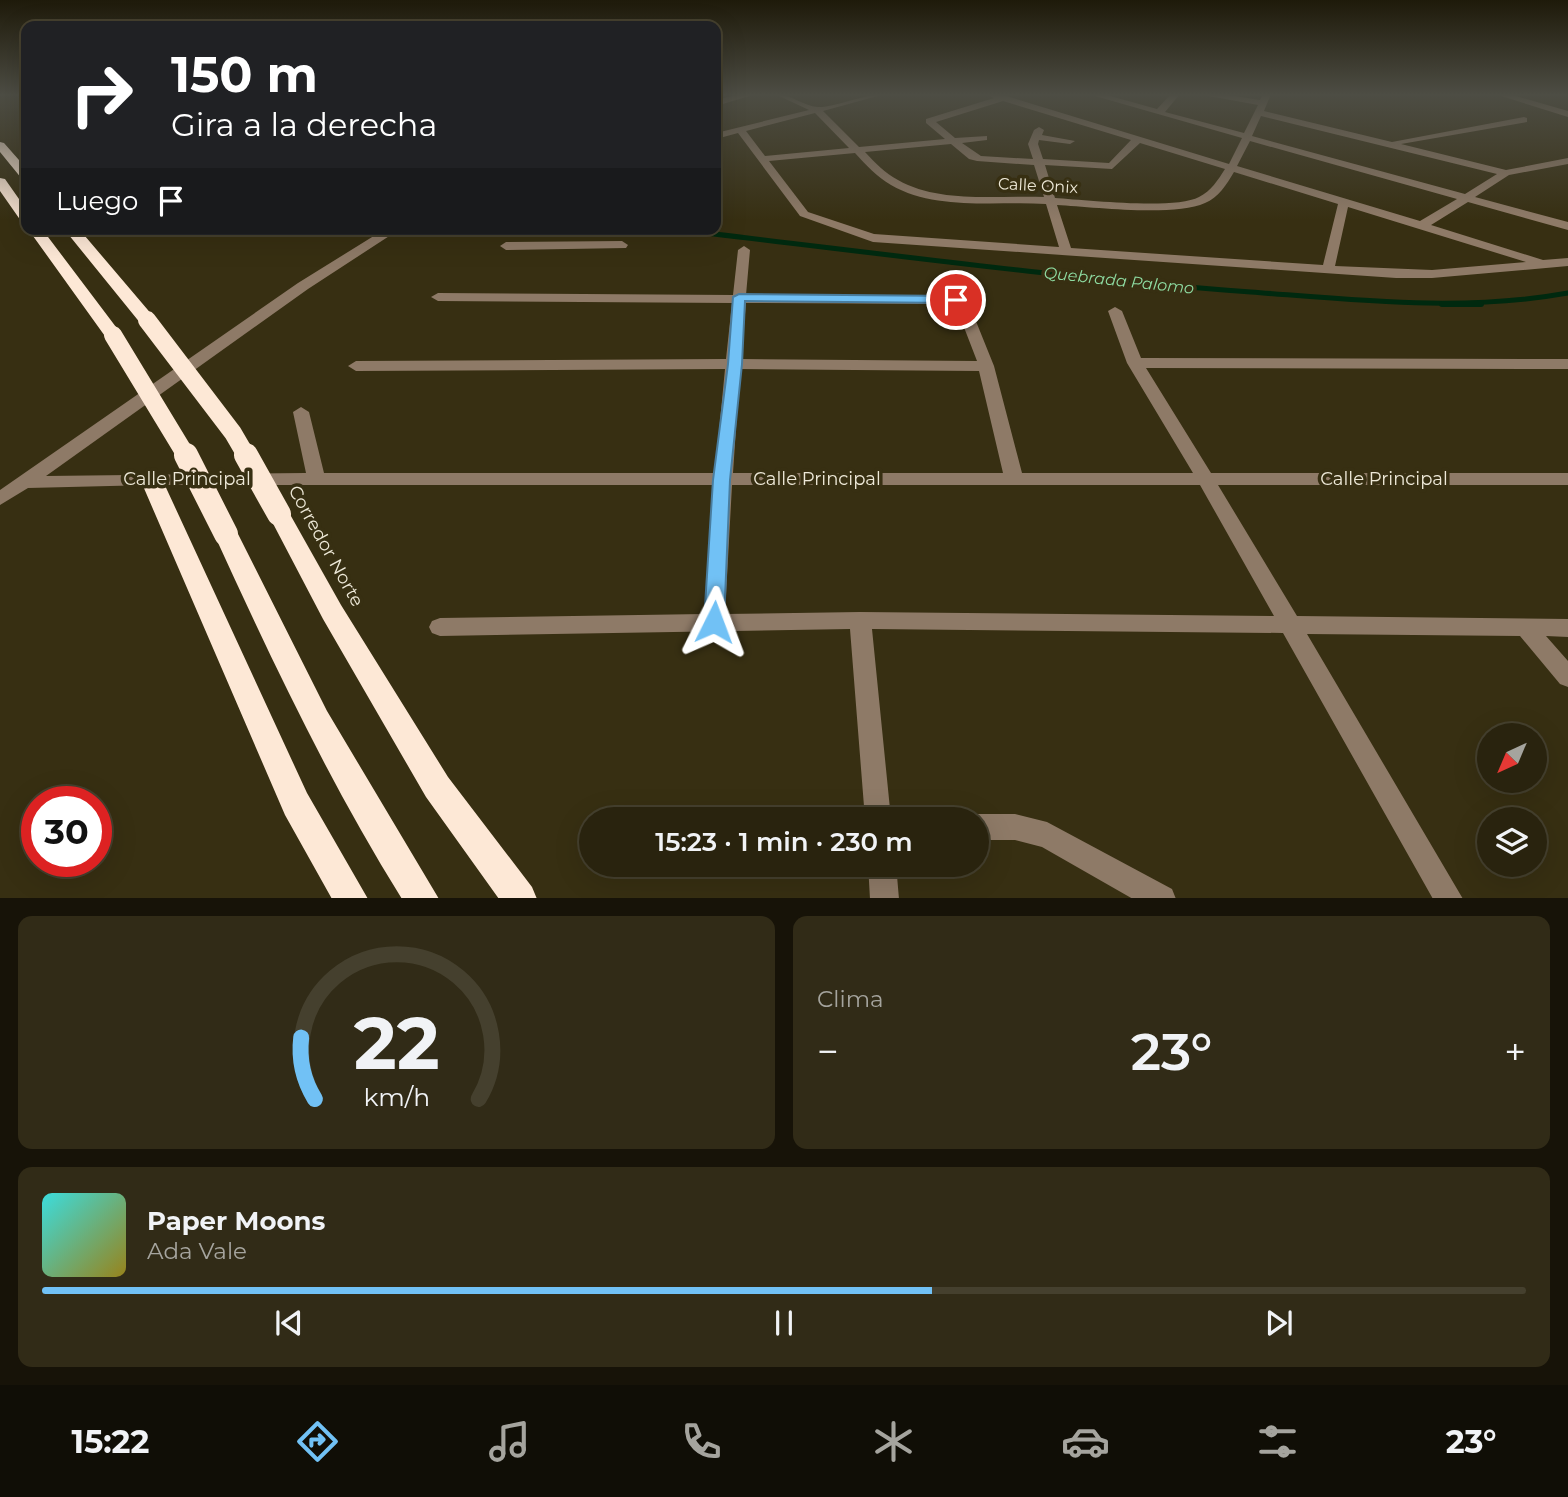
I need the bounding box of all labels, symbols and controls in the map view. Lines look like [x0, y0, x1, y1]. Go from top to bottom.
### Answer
text: 150 m [171, 45, 318, 104]
icon: right [56, 49, 147, 140]
text: Gira a la derecha [171, 105, 437, 144]
street label: Calle Onix [997, 174, 1079, 197]
icon: arrive [152, 182, 190, 220]
text: Luego [56, 185, 138, 217]
water label: Quebrada Palomo [1043, 263, 1195, 298]
pin [926, 270, 986, 330]
icon: arrive [937, 281, 975, 319]
street label: Calle Principal [123, 468, 251, 490]
street label: Calle Principal [753, 468, 881, 490]
street label: Calle Principal [1320, 468, 1448, 490]
street label: Corredor Norte [284, 482, 368, 611]
position arrow [677, 585, 751, 659]
north arrow [1477, 723, 1547, 793]
map controls [1477, 723, 1547, 877]
speed limit sign: 30 [21, 786, 112, 877]
button: layers [1477, 807, 1547, 877]
text: 15:23 · 1 min · 230 m [655, 826, 913, 858]
text: Clima [817, 985, 884, 1013]
text: 22 [354, 999, 439, 1087]
text: 23° [1131, 1020, 1212, 1083]
text: − [817, 1028, 839, 1075]
text: + [1504, 1028, 1526, 1075]
text: km/h [363, 1081, 430, 1111]
text: Paper Moons [147, 1205, 325, 1237]
text: Ada Vale [147, 1237, 247, 1265]
icon: previous [270, 1304, 308, 1342]
icon: pause [765, 1304, 803, 1342]
icon: next [1260, 1304, 1298, 1342]
icon: directions [293, 1417, 342, 1466]
icon: music [485, 1417, 534, 1466]
icon: phone [677, 1417, 726, 1466]
icon: climate [869, 1417, 918, 1466]
icon: car [1061, 1417, 1110, 1466]
icon: filters [1253, 1417, 1302, 1466]
text: 15:22 [72, 1422, 149, 1461]
text: 23° [1446, 1422, 1496, 1461]

